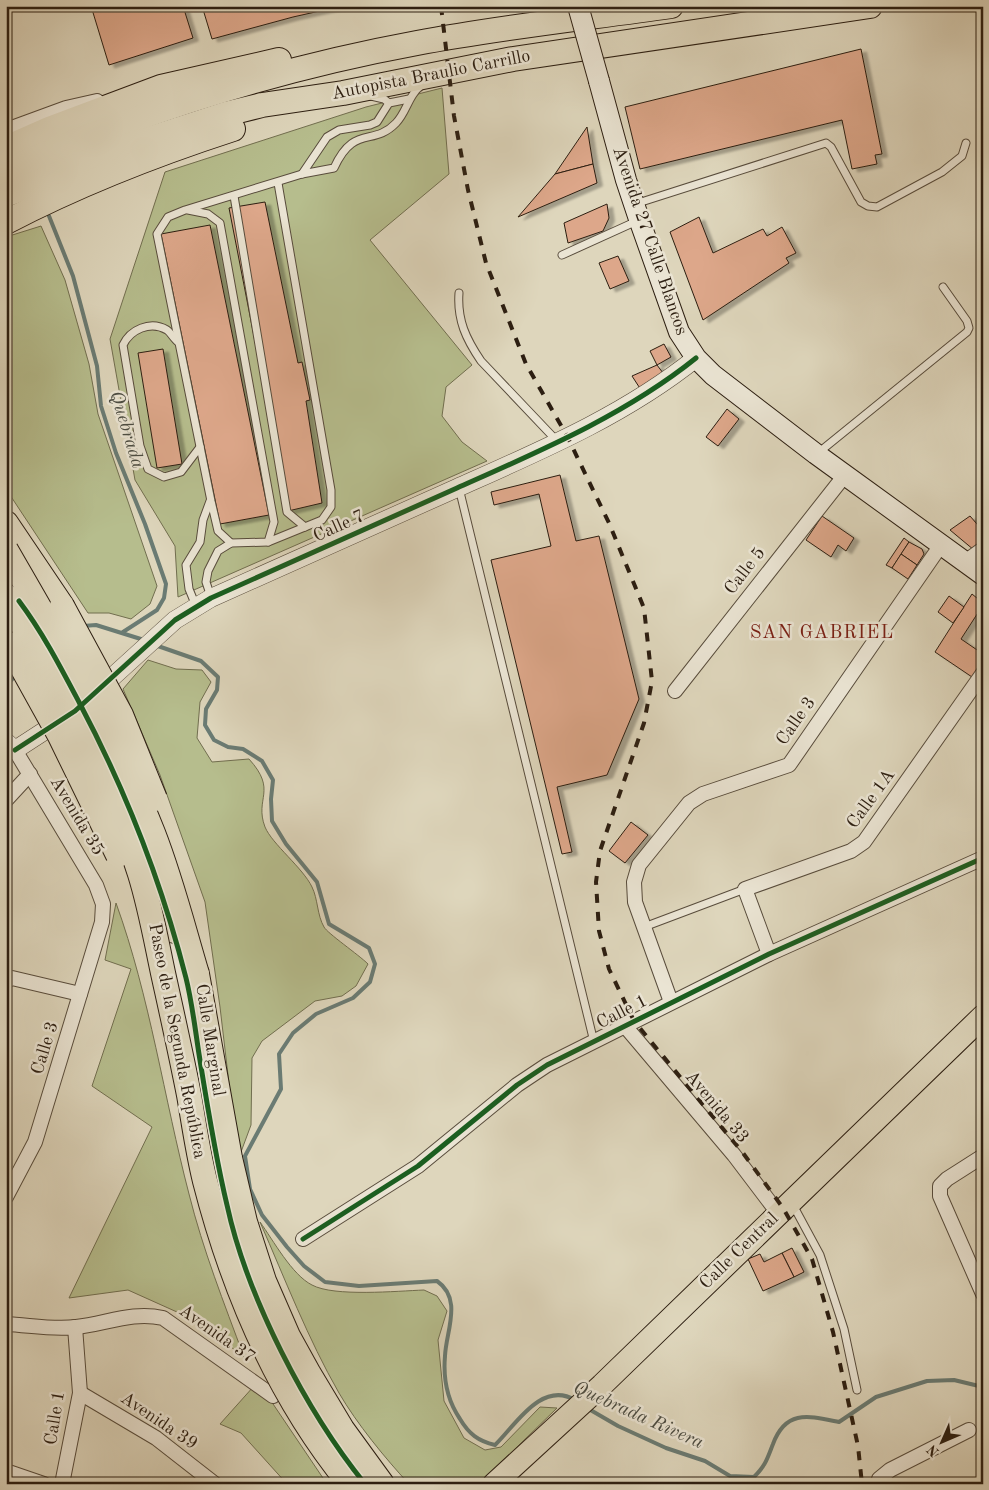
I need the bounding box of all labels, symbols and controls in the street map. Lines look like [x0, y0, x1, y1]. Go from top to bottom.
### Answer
street label: Autopista Braulio Carrillo [330, 47, 532, 103]
street label: Avenida 27 Calle Blancos [609, 145, 691, 338]
water label: Quebrada [105, 389, 147, 471]
street label: Calle 7 [310, 507, 368, 545]
street label: Calle 5 [721, 544, 769, 598]
district label: SAN GABRIEL [750, 624, 894, 643]
street label: Calle 3 [773, 694, 819, 748]
street label: Calle 1A [844, 766, 898, 832]
street label: Avenida 35 [47, 774, 107, 858]
street label: Paseo de la Segunda República [145, 922, 209, 1160]
street label: Calle Marginal [192, 983, 228, 1098]
street label: Calle 1 [594, 992, 650, 1032]
street label: Calle 3 [28, 1019, 62, 1077]
street label: Avenida 33 [682, 1067, 752, 1147]
street label: Calle Central [696, 1209, 782, 1293]
street label: Avenida 37 [176, 1301, 258, 1367]
water label: Quebrada Rivera [570, 1379, 706, 1453]
street label: Avenida 39 [117, 1389, 201, 1453]
street label: Calle 1 [42, 1390, 68, 1446]
north arrow [916, 1418, 966, 1468]
text: N [925, 1442, 942, 1459]

